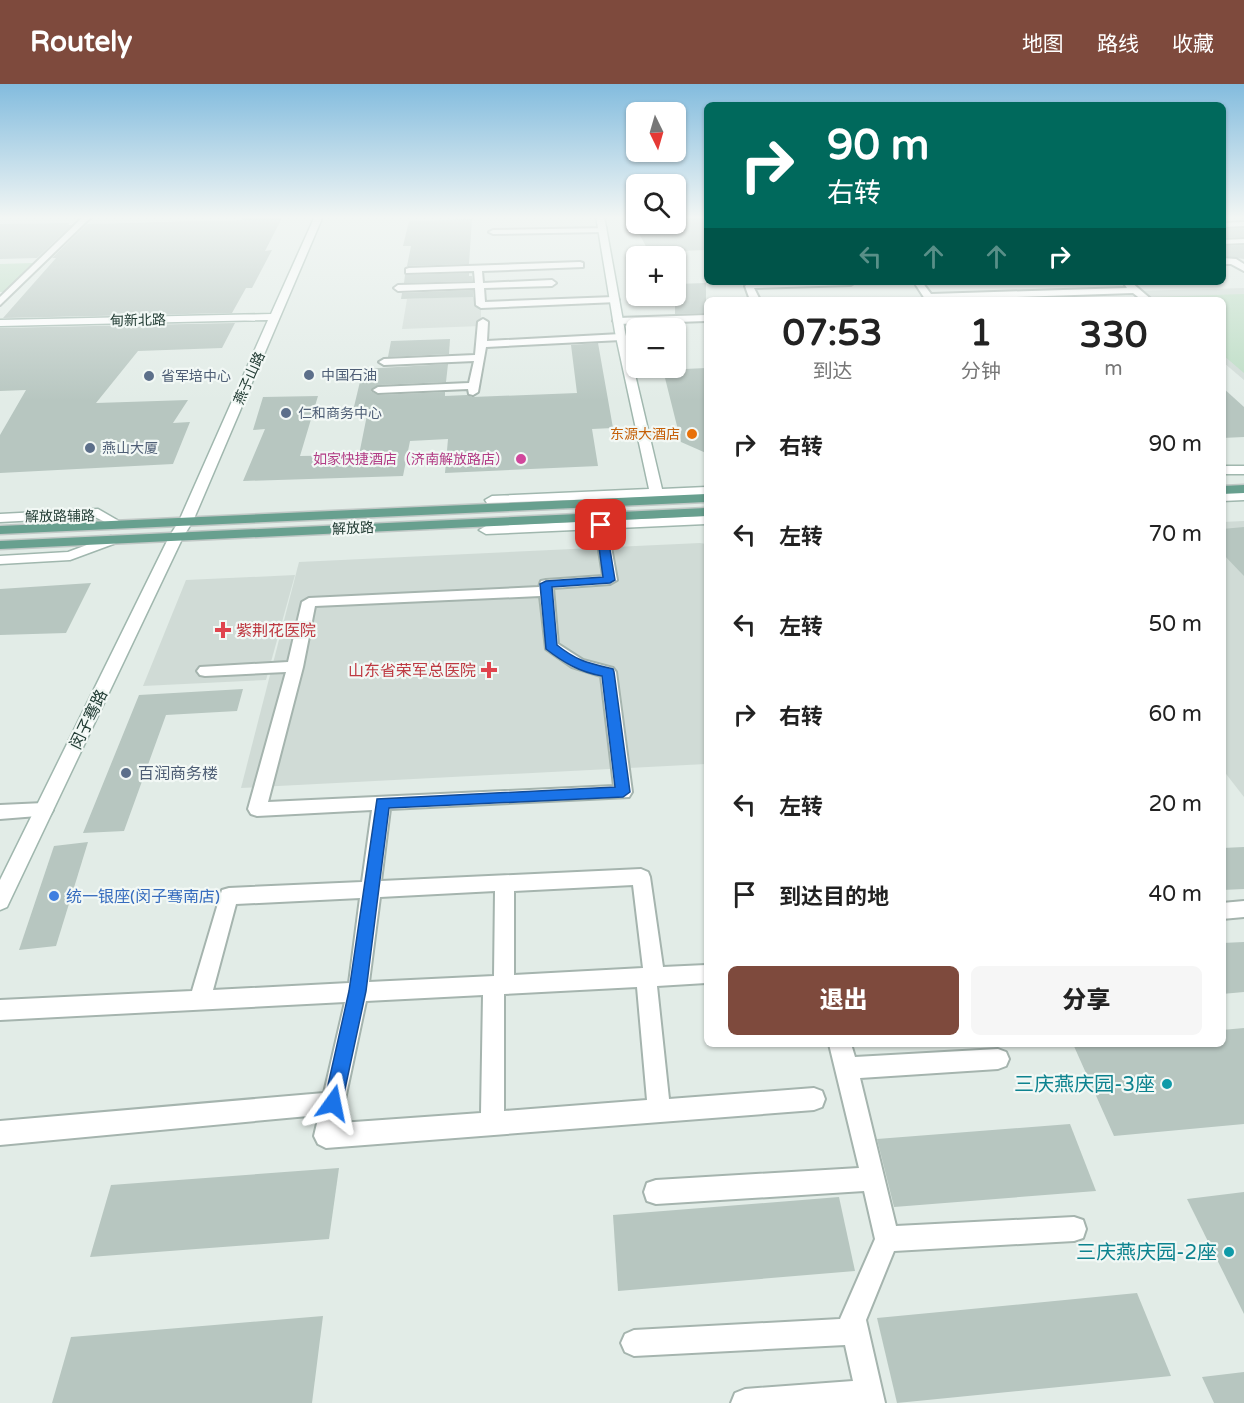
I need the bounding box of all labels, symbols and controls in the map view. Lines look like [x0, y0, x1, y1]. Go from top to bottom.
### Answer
text: Routely [30, 25, 132, 59]
text: 地图 [1022, 32, 1064, 57]
text: 路线 [1097, 32, 1139, 57]
text: 收藏 [1172, 32, 1214, 57]
north arrow [626, 102, 686, 162]
map controls [626, 102, 686, 378]
text: 90 m [827, 120, 929, 171]
icon: right [728, 126, 806, 204]
button: search [626, 174, 686, 234]
text: 右转 [827, 177, 881, 210]
icon: left [854, 240, 887, 273]
icon: ahead [917, 240, 950, 273]
icon: ahead [980, 240, 1013, 273]
icon: right [1043, 240, 1076, 273]
button: + [626, 246, 686, 306]
street label: 甸新北路 [110, 312, 166, 329]
text: 07:53 [783, 312, 882, 355]
text: 1 [970, 312, 992, 355]
text: 330 [1080, 314, 1147, 357]
button: − [626, 318, 686, 378]
street label: 燕子山路 [230, 349, 269, 407]
text: m [1104, 357, 1123, 381]
text: 到达 [812, 360, 852, 384]
text: 分钟 [961, 360, 1001, 384]
place label: 中国石油 [321, 367, 377, 384]
place label: 省军培中心 [161, 368, 231, 385]
marker: 中国石油 [302, 368, 316, 382]
marker: 省军培中心 [142, 369, 156, 383]
place label: 仁和商务中心 [298, 405, 382, 422]
marker: 仁和商务中心 [279, 406, 293, 420]
place label: 东源大酒店 [610, 426, 680, 443]
marker: 东源大酒店 [685, 427, 699, 441]
icon: right [728, 428, 761, 461]
text: 90 m [1148, 431, 1202, 457]
text: 右转 [779, 434, 823, 460]
place label: 燕山大厦 [102, 440, 158, 457]
marker: 燕山大厦 [83, 441, 97, 455]
place label: 如家快捷酒店（济南解放路店） [313, 451, 509, 468]
marker: 如家快捷酒店（济南解放路店） [514, 452, 528, 466]
pin [575, 499, 626, 550]
street label: 解放路辅路 [25, 507, 95, 526]
icon: arrive [584, 508, 617, 541]
icon: left [728, 518, 761, 551]
street label: 解放路 [332, 519, 374, 538]
text: 70 m [1148, 521, 1202, 547]
text: 左转 [779, 524, 823, 550]
icon: left [728, 608, 761, 641]
text: 50 m [1148, 611, 1202, 637]
text: 左转 [779, 614, 823, 640]
marker: 紫荆花医院 [214, 621, 232, 639]
place label: 紫荆花医院 [236, 621, 316, 641]
place label: 山东省荣军总医院 [348, 661, 476, 681]
marker: 山东省荣军总医院 [480, 661, 498, 679]
street label: 闵子骞路 [66, 686, 112, 753]
icon: right [728, 698, 761, 731]
text: 60 m [1148, 701, 1202, 727]
text: 右转 [779, 704, 823, 730]
place label: 百润商务楼 [138, 764, 218, 784]
marker: 百润商务楼 [119, 766, 133, 780]
icon: left [728, 788, 761, 821]
text: 20 m [1148, 791, 1202, 817]
text: 左转 [779, 794, 823, 820]
icon: arrive [728, 878, 761, 911]
text: 40 m [1148, 881, 1202, 907]
text: 到达目的地 [779, 884, 889, 910]
place label: 统一银座(闵子骞南店) [66, 887, 220, 907]
marker: 统一银座(闵子骞南店) [47, 889, 61, 903]
button: 退出 [728, 966, 959, 1035]
button: 分享 [971, 966, 1202, 1035]
position arrow [301, 1071, 365, 1135]
place label: 三庆燕庆园-3座 [1014, 1073, 1155, 1097]
marker: 三庆燕庆园-3座 [1160, 1077, 1174, 1091]
place label: 三庆燕庆园-2座 [1076, 1241, 1217, 1265]
marker: 三庆燕庆园-2座 [1222, 1245, 1236, 1259]

